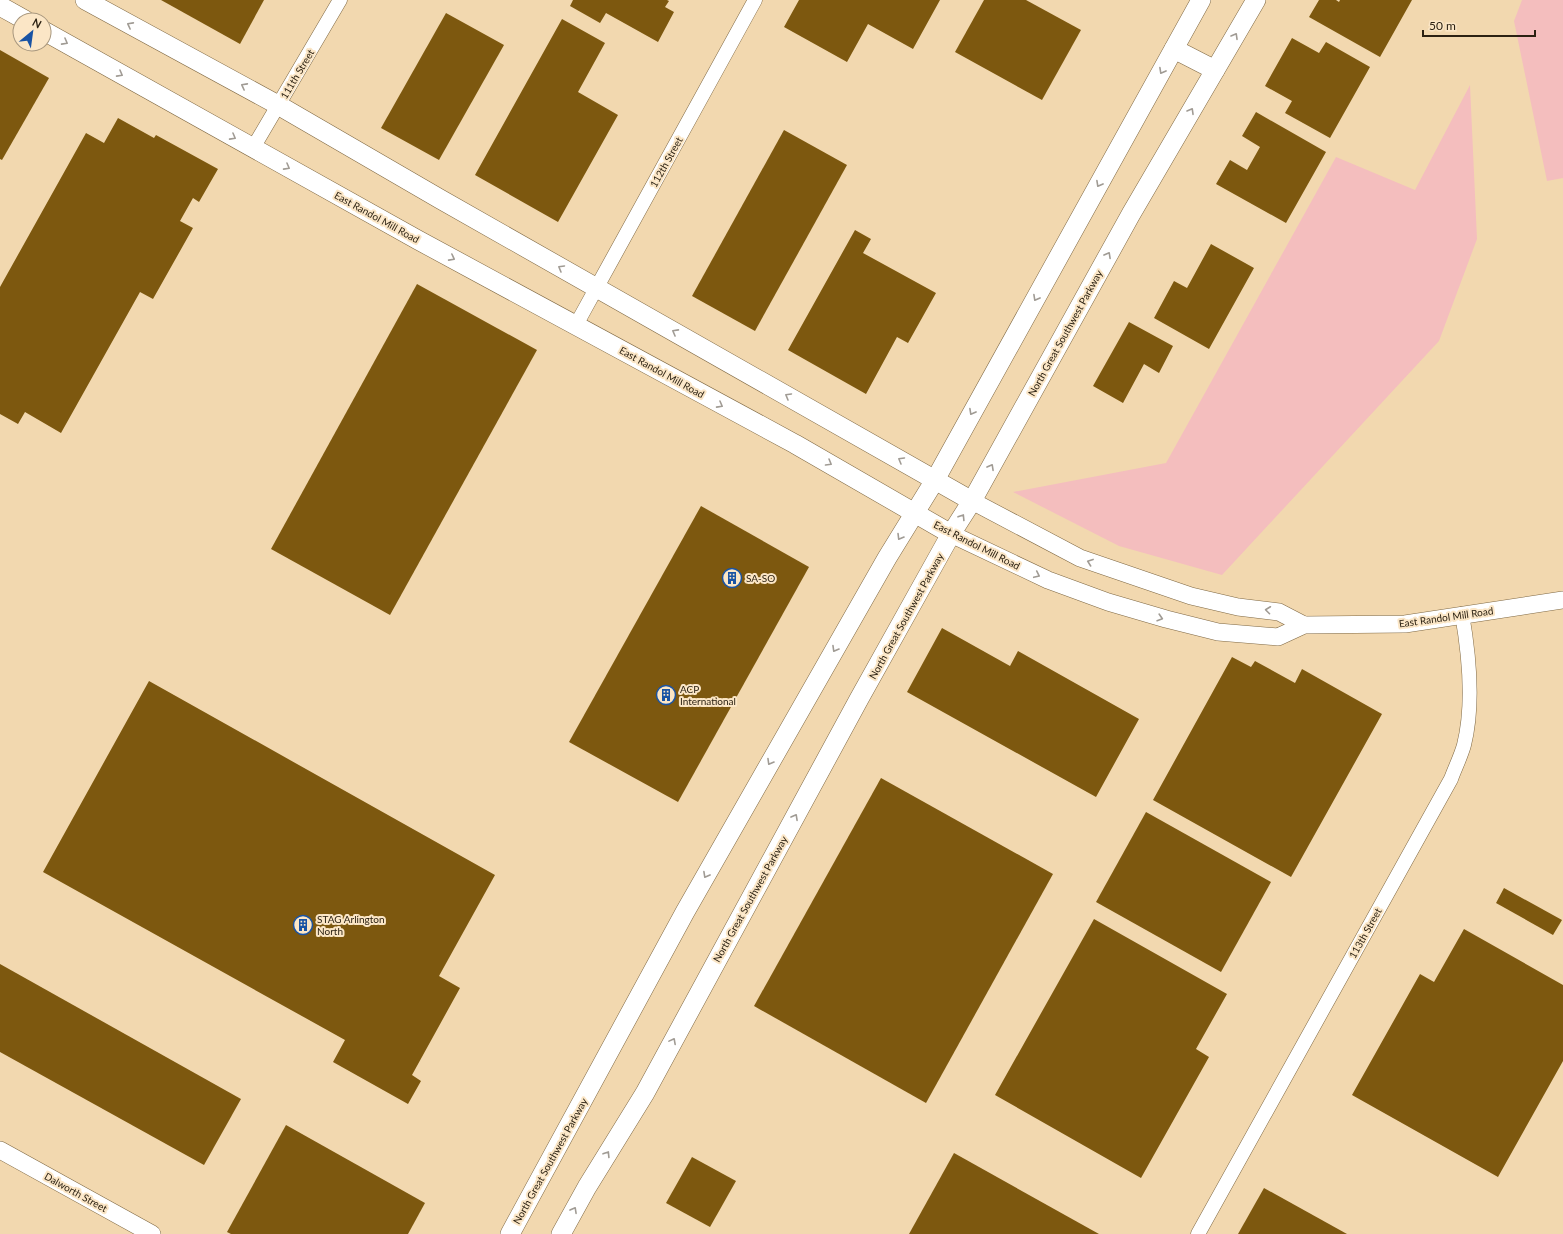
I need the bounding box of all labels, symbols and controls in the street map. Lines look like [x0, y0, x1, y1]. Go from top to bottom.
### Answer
north arrow [12, 12, 52, 52]
scale bar [1423, 12, 1535, 38]
text: N [30, 15, 44, 31]
text: 50 m [1429, 18, 1456, 33]
one-way arrow [126, 22, 134, 29]
one-way arrow [1231, 33, 1238, 40]
one-way arrow [61, 38, 68, 45]
street label: 111th Street [278, 47, 317, 101]
one-way arrow [1159, 67, 1167, 74]
one-way arrow [115, 69, 123, 76]
one-way arrow [241, 84, 248, 91]
one-way arrow [1187, 108, 1194, 115]
one-way arrow [229, 132, 236, 139]
street label: 112th Street [647, 134, 685, 189]
one-way arrow [283, 162, 290, 169]
one-way arrow [1096, 180, 1103, 188]
street label: East Randol Mill Road [332, 189, 422, 245]
one-way arrow [1104, 252, 1111, 259]
one-way arrow [448, 254, 455, 261]
one-way arrow [558, 266, 565, 273]
street label: North Great Southwest Parkway [1025, 267, 1105, 398]
one-way arrow [1033, 294, 1040, 301]
one-way arrow [672, 329, 679, 336]
street label: East Randol Mill Road [617, 344, 707, 400]
one-way arrow [785, 393, 792, 400]
one-way arrow [716, 400, 723, 407]
one-way arrow [970, 408, 977, 415]
one-way arrow [898, 458, 905, 465]
one-way arrow [825, 459, 832, 466]
one-way arrow [987, 464, 994, 471]
one-way arrow [957, 515, 964, 522]
street label: East Randol Mill Road [932, 518, 1022, 572]
one-way arrow [897, 533, 905, 540]
street label: North Great Southwest Parkway [866, 550, 946, 681]
one-way arrow [1087, 558, 1094, 567]
building icon: SA-SO [721, 567, 743, 589]
one-way arrow [1033, 570, 1041, 578]
place label: SA-SO [746, 572, 775, 584]
street label: East Randol Mill Road [1398, 604, 1494, 630]
one-way arrow [1265, 606, 1271, 615]
one-way arrow [1156, 613, 1163, 622]
one-way arrow [832, 645, 839, 653]
place label: ACP International [680, 683, 736, 707]
building icon: ACP International [655, 684, 677, 706]
one-way arrow [768, 758, 775, 765]
one-way arrow [790, 813, 798, 821]
street label: North Great Southwest Parkway [710, 833, 790, 964]
one-way arrow [703, 871, 710, 878]
street label: 113th Street [1346, 905, 1384, 960]
place label: STAG Arlington North [317, 913, 385, 937]
building icon: STAG Arlington North [292, 914, 314, 936]
one-way arrow [668, 1038, 675, 1046]
street label: North Great Southwest Parkway [510, 1095, 590, 1226]
one-way arrow [602, 1151, 610, 1158]
street label: Dalworth Street [42, 1170, 110, 1214]
one-way arrow [569, 1207, 576, 1215]

